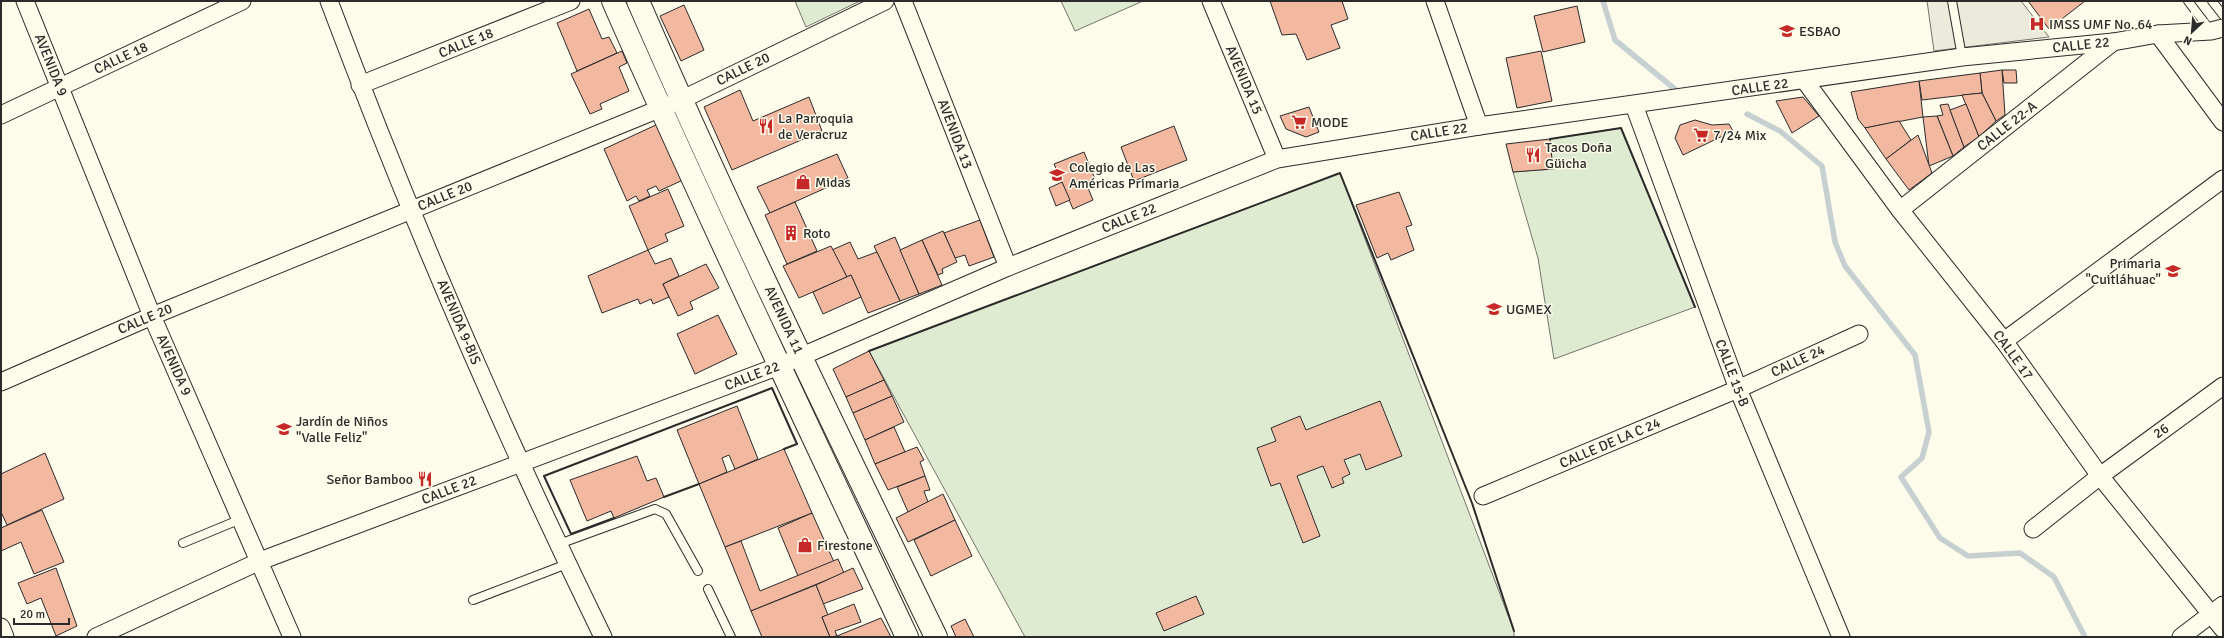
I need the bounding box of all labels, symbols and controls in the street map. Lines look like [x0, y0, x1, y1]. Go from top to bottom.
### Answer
north arrow [2172, 12, 2212, 52]
hospital icon: IMSS UMF No. 64 [2028, 15, 2046, 33]
place label: IMSS UMF No. 64 [2049, 16, 2153, 33]
school or university icon: ESBAO [1778, 22, 1796, 40]
place label: ESBAO [1799, 23, 1841, 40]
street label: CALLE 18 [436, 24, 496, 62]
street label: AVENIDA 9 [31, 31, 71, 99]
text: N [2182, 33, 2194, 48]
street label: CALLE 22 [2052, 34, 2110, 56]
street label: CALLE 18 [91, 38, 151, 78]
street label: AVENIDA 15 [1222, 43, 1266, 117]
street label: CALLE 20 [713, 49, 773, 89]
street label: CALLE 22 [1730, 75, 1790, 99]
street label: AVENIDA 13 [934, 97, 976, 171]
street label: CALLE 22-A [1974, 97, 2041, 155]
place label: La Parroquia de Veracruz [778, 110, 853, 143]
supermarket icon: MODE [1290, 113, 1308, 131]
place label: MODE [1311, 114, 1349, 131]
restaurant icon: La Parroquia de Veracruz [757, 117, 775, 135]
street label: CALLE 22 [1409, 119, 1469, 145]
supermarket icon: 7/24 Mix [1692, 126, 1710, 144]
place label: 7/24 Mix [1713, 127, 1767, 144]
place label: Tacos Doña Güicha [1545, 139, 1612, 172]
restaurant icon: Tacos Doña Güicha [1524, 146, 1542, 164]
place label: Colegio de Las Américas Primaria [1069, 159, 1179, 192]
school or university icon: Colegio de Las Américas Primaria [1048, 166, 1066, 184]
shop icon: Midas [794, 173, 812, 191]
place label: Midas [815, 174, 851, 191]
street label: CALLE 20 [415, 177, 475, 215]
street label: CALLE 22 [1099, 199, 1159, 237]
building icon: Roto [782, 224, 800, 242]
place label: Roto [803, 225, 830, 242]
place label: Primaria "Cuitláhuac" [2085, 255, 2161, 288]
school or university icon: Primaria "Cuitláhuac" [2164, 262, 2182, 280]
street label: AVENIDA 9-BIS [433, 277, 485, 367]
street label: AVENIDA 11 [761, 283, 807, 357]
street label: CALLE 20 [115, 300, 175, 338]
school or university icon: UGMEX [1485, 300, 1503, 318]
place label: UGMEX [1506, 301, 1552, 318]
street label: CALLE 17 [1989, 327, 2037, 383]
street label: AVENIDA 9 [153, 332, 195, 398]
street label: CALLE 15-B [1711, 337, 1753, 409]
street label: CALLE 24 [1768, 341, 1828, 381]
street label: CALLE 22 [722, 358, 782, 394]
place label: Jardín de Niños "Valle Feliz" [296, 413, 388, 446]
street label: CALLE DE LA C 24 [1557, 414, 1663, 472]
school or university icon: Jardín de Niños "Valle Feliz" [275, 420, 293, 438]
street label: 26 [2150, 420, 2172, 442]
restaurant icon: Señor Bamboo [416, 470, 434, 488]
place label: Señor Bamboo [326, 471, 413, 488]
street label: CALLE 22 [419, 472, 479, 508]
shop icon: Firestone [796, 536, 814, 554]
place label: Firestone [817, 537, 873, 554]
scale bar [14, 600, 69, 626]
text: 20 m [20, 607, 45, 622]

